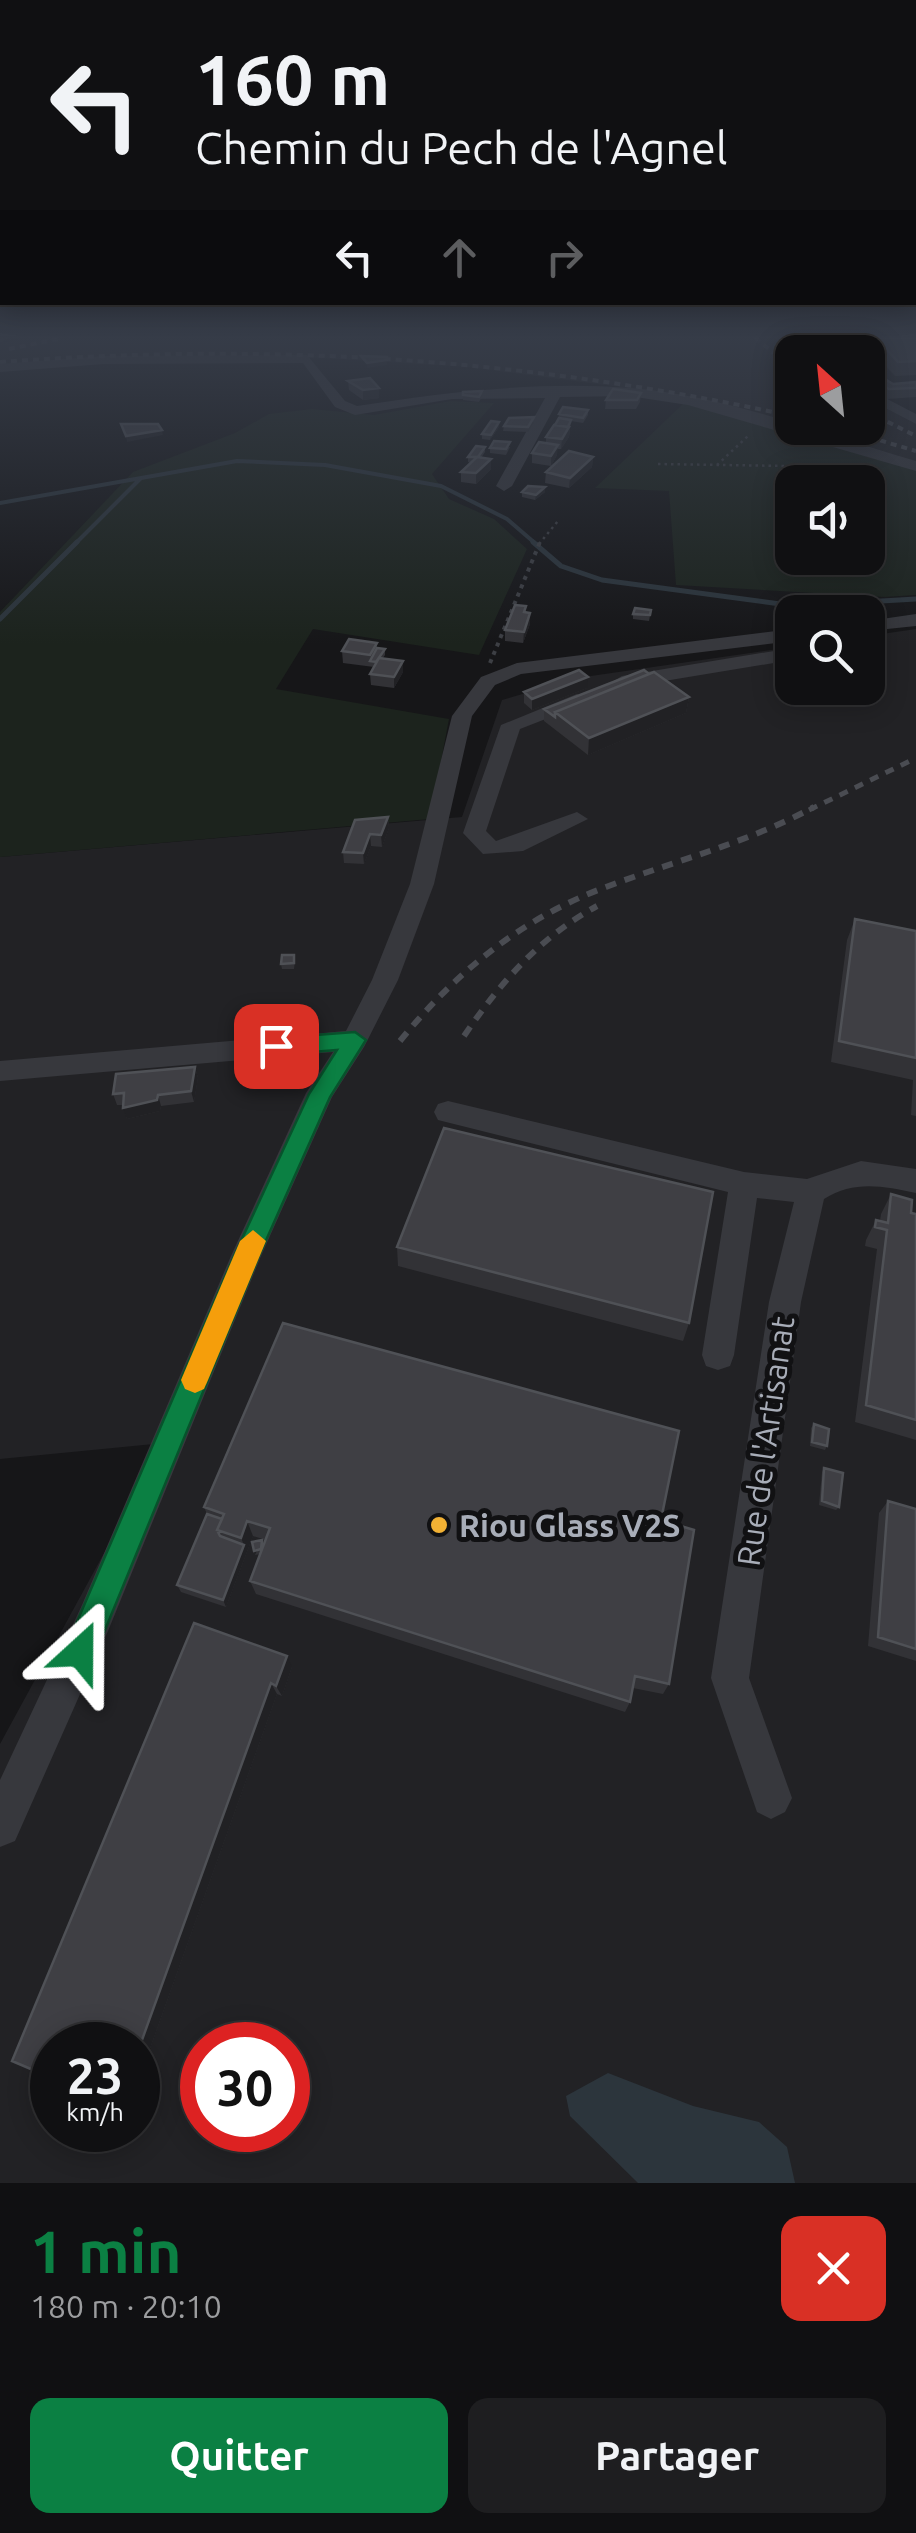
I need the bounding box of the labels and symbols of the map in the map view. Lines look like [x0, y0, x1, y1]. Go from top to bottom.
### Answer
north arrow [775, 335, 885, 445]
pin [234, 1004, 319, 1089]
street label: Rue de l'Artisanat [730, 1313, 800, 1568]
place label: Riou Glass V2S [459, 1507, 680, 1543]
marker: Riou Glass V2S [428, 1514, 450, 1536]
position arrow [28, 1600, 132, 1704]
speed limit sign: 30 [180, 2022, 310, 2152]

